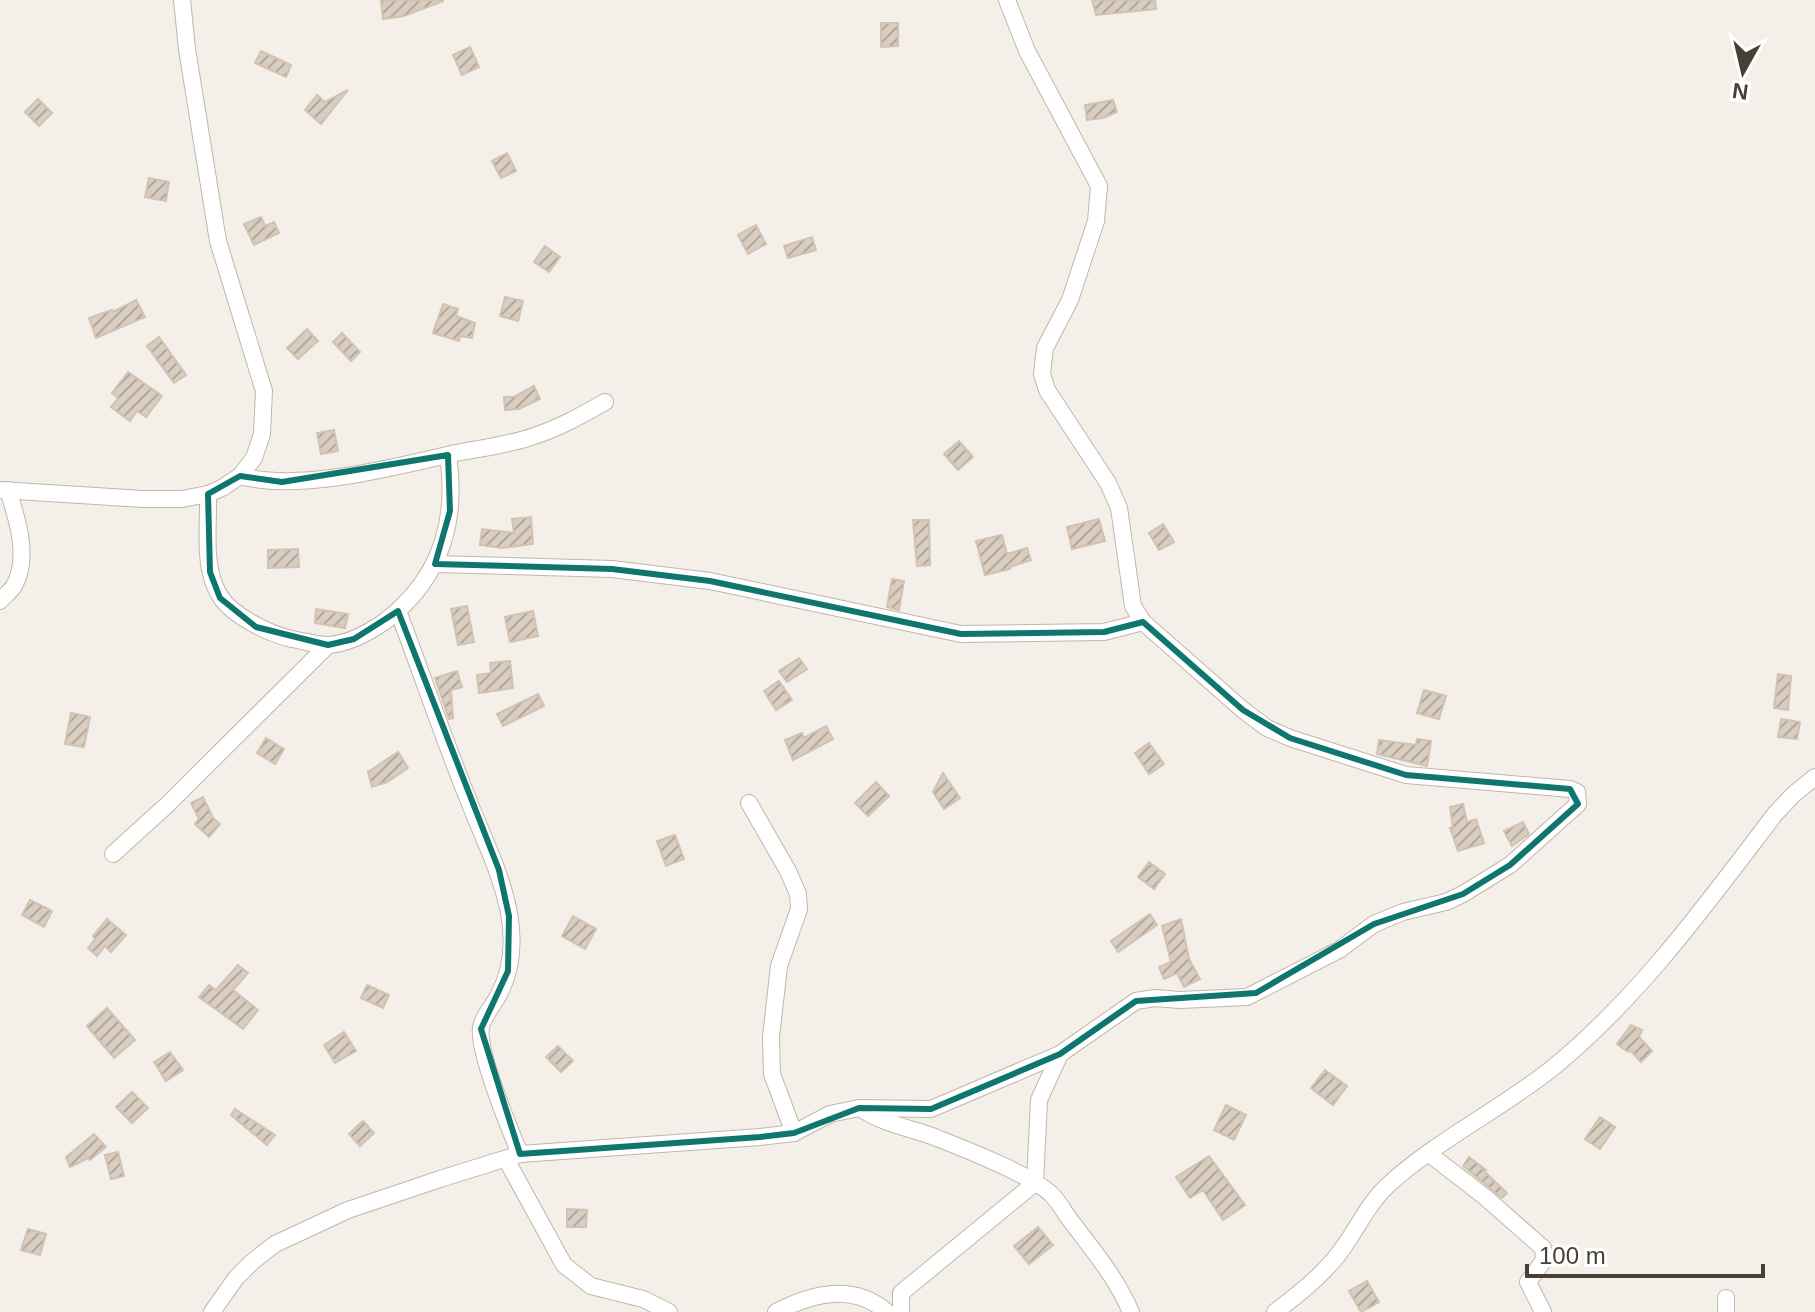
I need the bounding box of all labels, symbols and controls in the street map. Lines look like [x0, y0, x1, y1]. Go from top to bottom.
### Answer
north arrow [1703, 32, 1783, 112]
text: N [1731, 78, 1750, 105]
scale bar [1527, 1228, 1763, 1278]
text: 100 m [1539, 1242, 1606, 1269]

